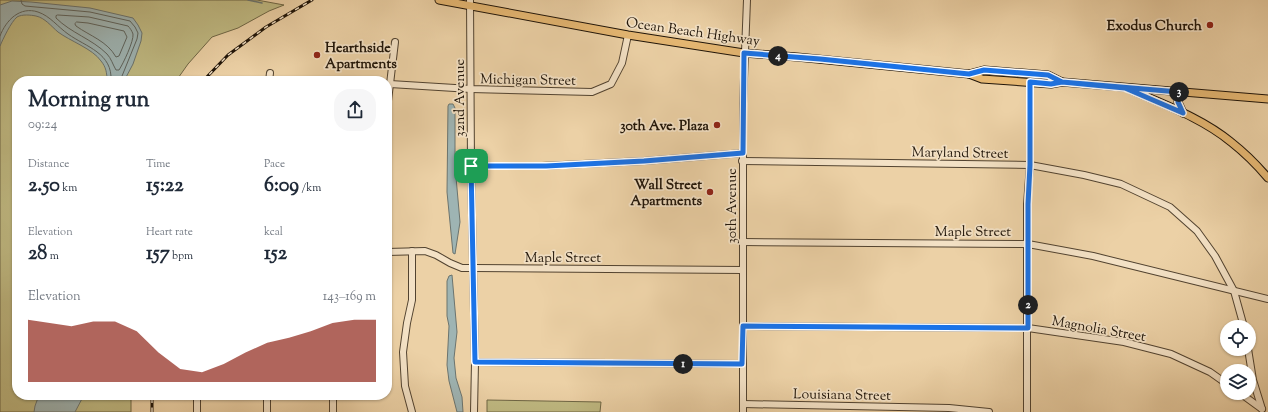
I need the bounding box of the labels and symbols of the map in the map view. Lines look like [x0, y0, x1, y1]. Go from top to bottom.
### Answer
street label: Ocean Beach Highway [624, 14, 761, 52]
place label: Exodus Church [1107, 17, 1203, 37]
marker: Exodus Church [1205, 20, 1215, 30]
place label: Hearthside Apartments [325, 39, 397, 75]
pin: 4 [768, 46, 788, 66]
marker: Hearthside Apartments [312, 50, 322, 60]
street label: 32nd Avenue [451, 59, 471, 137]
street label: Michigan Street [480, 70, 576, 92]
pin: 3 [1169, 82, 1189, 102]
place label: 30th Ave. Plaza [620, 117, 710, 137]
marker: 30th Ave. Plaza [712, 120, 722, 130]
street label: Maryland Street [911, 143, 1009, 165]
pin [454, 149, 488, 183]
street label: 30th Avenue [723, 168, 743, 244]
place label: Wall Street Apartments [630, 176, 702, 212]
marker: Wall Street Apartments [705, 187, 715, 197]
street label: Maple Street [935, 223, 1011, 243]
street label: Maple Street [525, 249, 601, 269]
pin: 2 [1018, 295, 1038, 315]
street label: Magnolia Street [1050, 312, 1147, 348]
pin: 1 [673, 354, 693, 374]
street label: Louisiana Street [793, 385, 891, 407]

